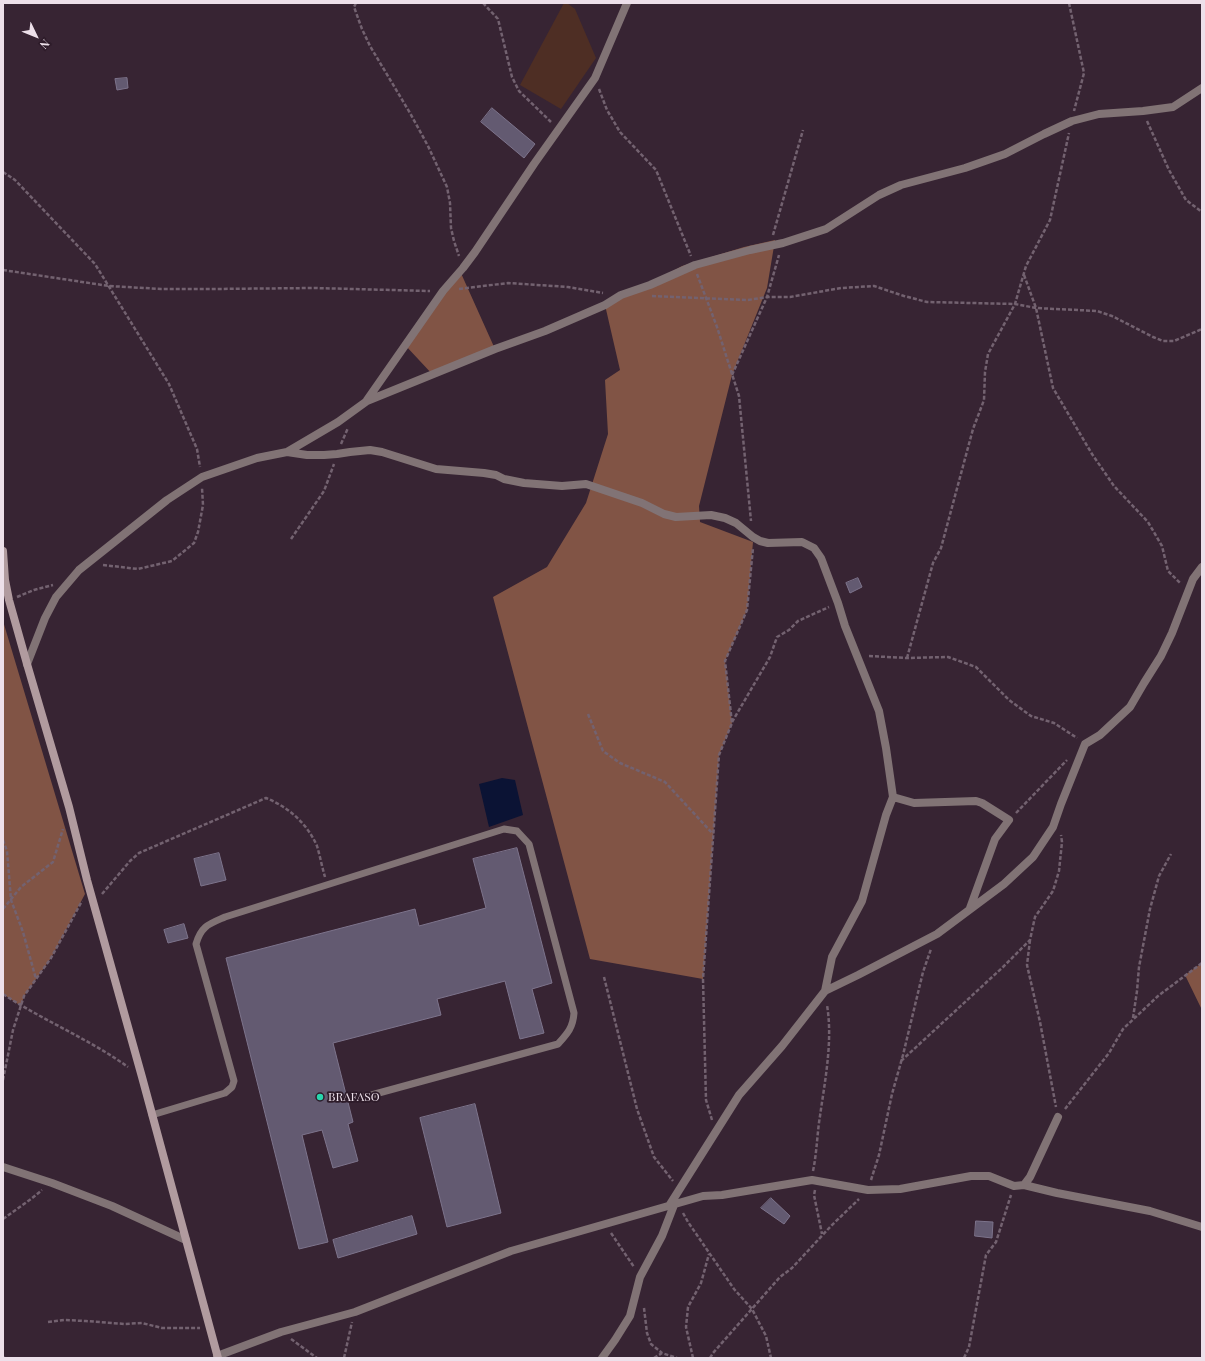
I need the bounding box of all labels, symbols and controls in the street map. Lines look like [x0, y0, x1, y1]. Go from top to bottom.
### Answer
north arrow [16, 16, 56, 56]
text: N [37, 36, 53, 53]
place label: BRAFASO [328, 1090, 380, 1104]
marker: BRAFASO [315, 1092, 325, 1102]

